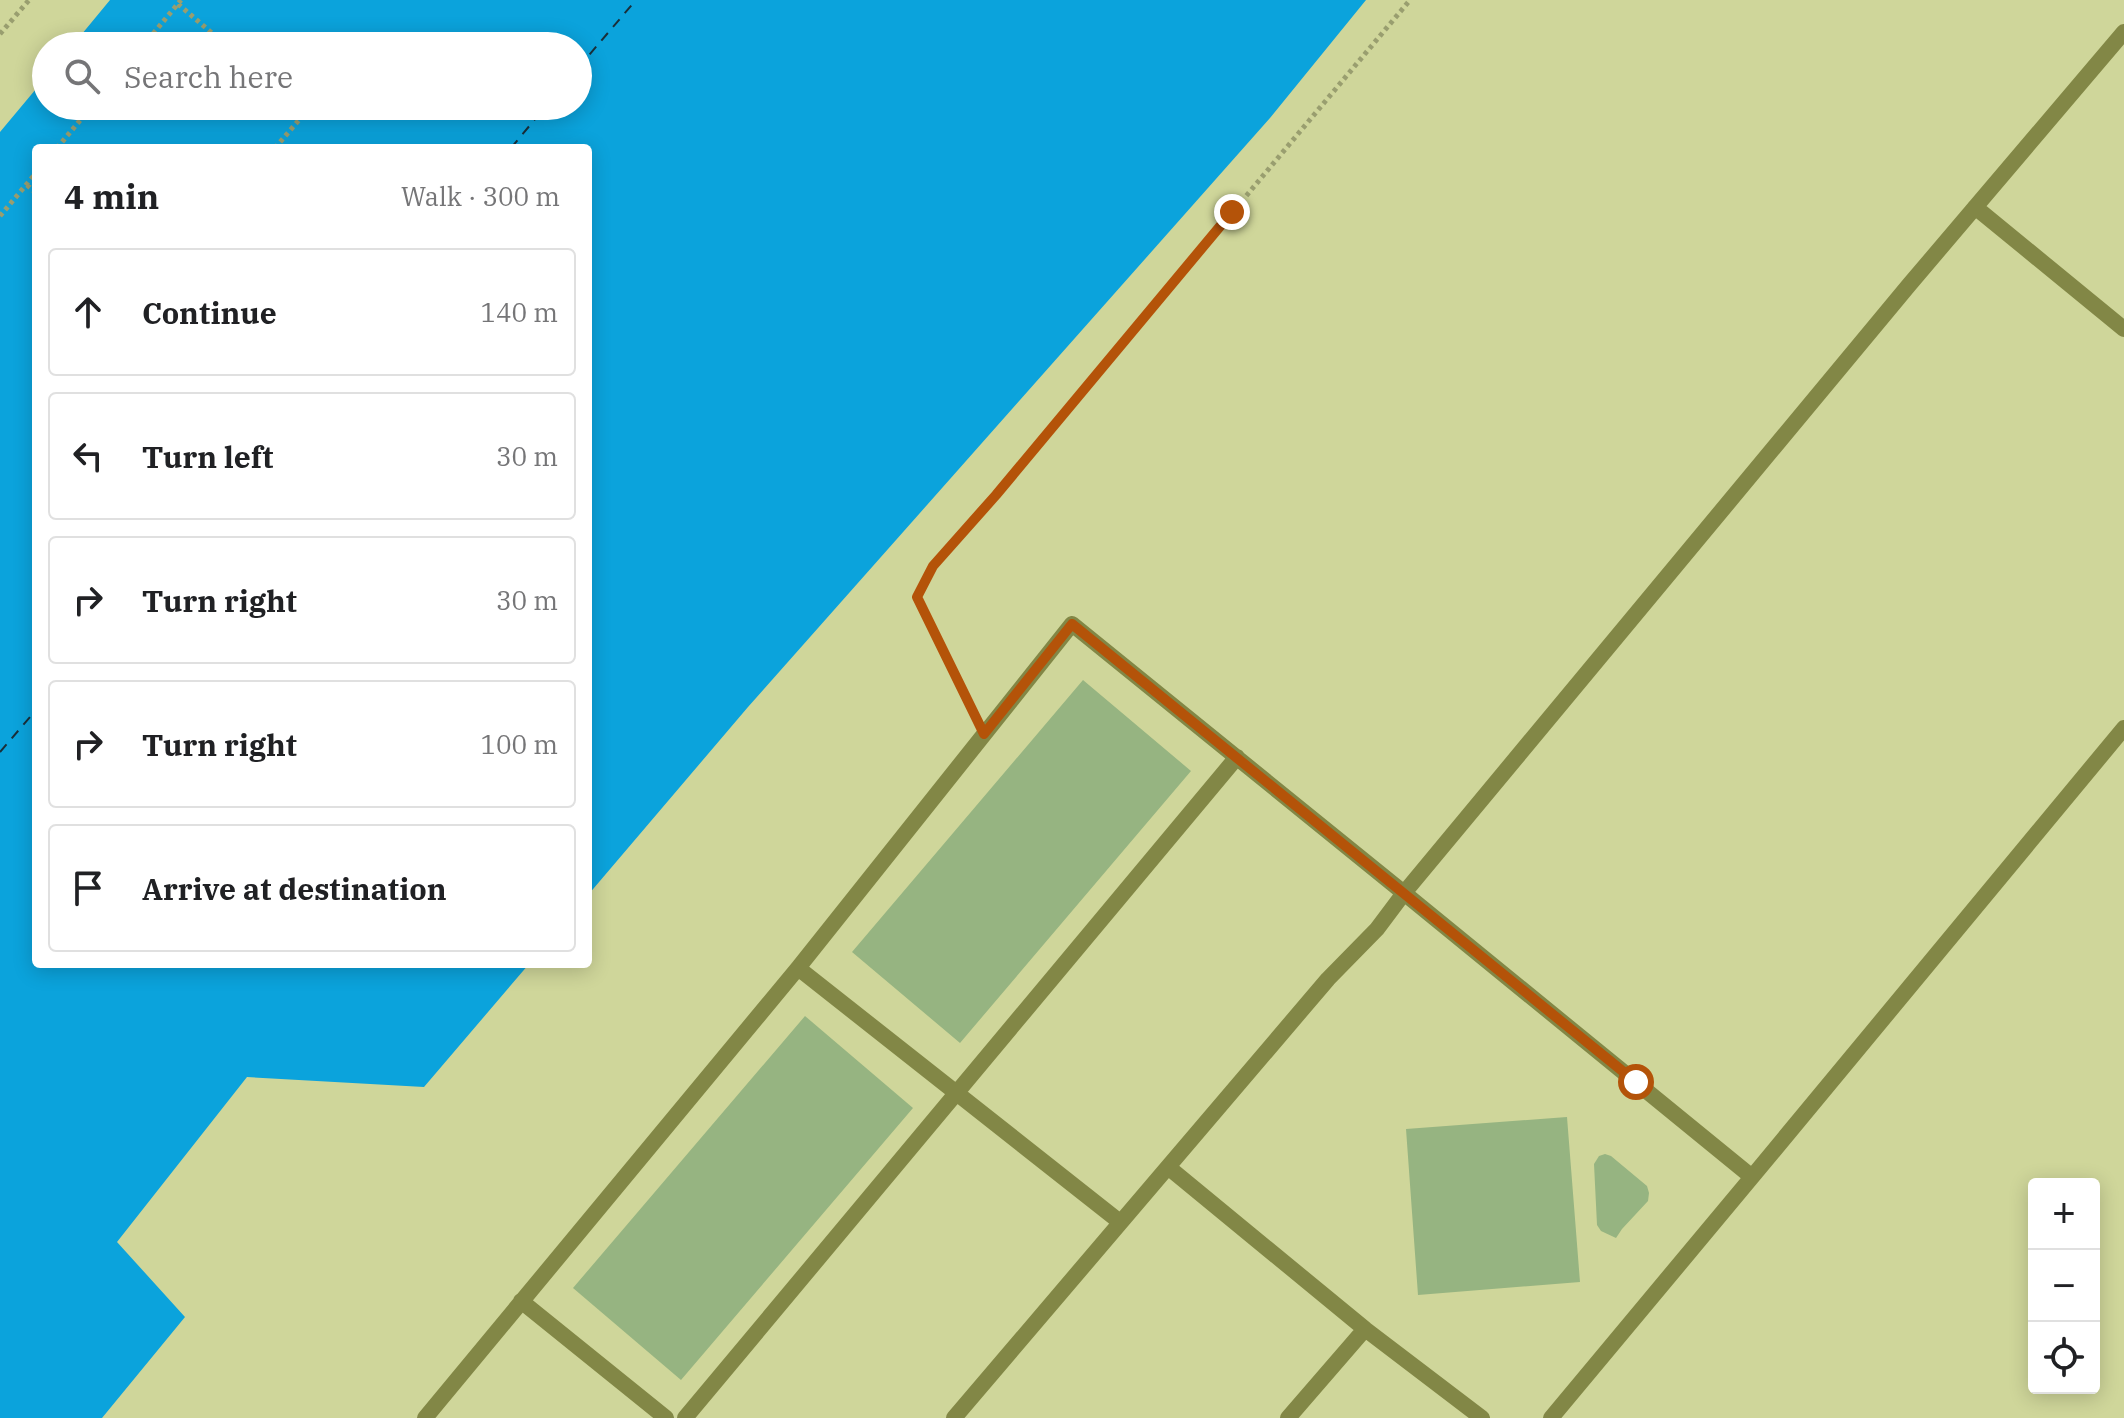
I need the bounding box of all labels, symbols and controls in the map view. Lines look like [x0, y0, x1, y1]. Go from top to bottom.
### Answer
search box [32, 32, 592, 120]
icon: search [60, 54, 104, 98]
text: Search here [124, 57, 293, 96]
text: 4 min [64, 174, 159, 218]
text: Walk · 300 m [401, 179, 560, 213]
route end [1214, 194, 1250, 230]
icon: ahead [66, 290, 110, 334]
text: Continue [142, 293, 277, 332]
text: 140 m [480, 295, 558, 329]
icon: left [66, 434, 110, 478]
text: Turn left [142, 437, 274, 476]
text: 30 m [496, 439, 558, 473]
icon: right [66, 578, 110, 622]
text: Turn right [142, 581, 297, 620]
text: 30 m [496, 583, 558, 617]
icon: right [66, 722, 110, 766]
text: Turn right [142, 725, 297, 764]
text: 100 m [480, 727, 558, 761]
icon: arrive [66, 866, 110, 910]
text: Arrive at destination [142, 869, 447, 908]
route start [1618, 1064, 1654, 1100]
map controls [2028, 1178, 2100, 1394]
button: + [2028, 1178, 2100, 1250]
button: − [2028, 1250, 2100, 1322]
button: locate [2028, 1322, 2100, 1394]

